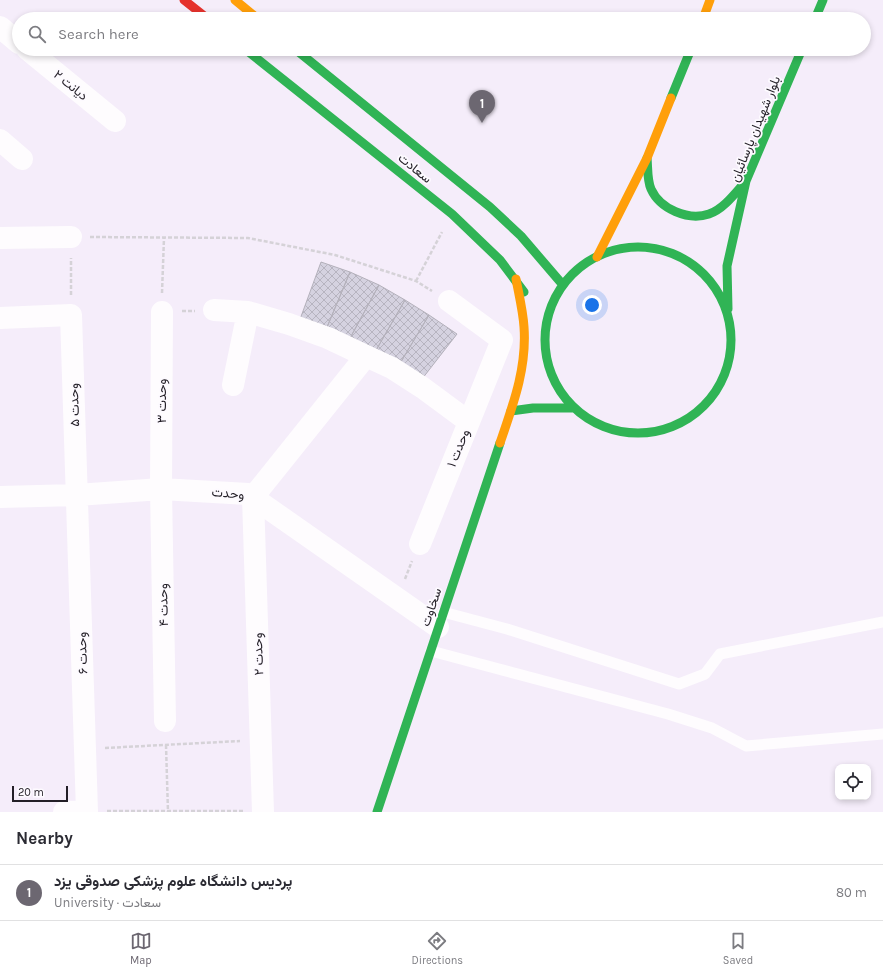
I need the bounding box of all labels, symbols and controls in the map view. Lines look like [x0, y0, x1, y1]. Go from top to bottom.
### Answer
search box [12, 12, 871, 56]
icon: search [26, 23, 48, 45]
text: Search here [58, 25, 139, 43]
street label: دیانت ۲ [51, 67, 91, 103]
street label: بلوار شهیدان پارسائیان [727, 74, 785, 185]
pin: 1 [469, 90, 495, 123]
street label: سعادت [395, 150, 435, 186]
your location [582, 295, 602, 315]
street label: وحدت ۳ [154, 379, 170, 423]
street label: وحدت ۵ [66, 383, 83, 427]
street label: وحدت ۱ [444, 427, 473, 470]
street label: وحدت [211, 484, 245, 503]
street label: وحدت ۴ [155, 583, 172, 627]
street label: سخاوت [417, 586, 445, 629]
street label: وحدت ۶ [74, 631, 91, 674]
street label: وحدت ۲ [250, 632, 267, 676]
map controls [835, 764, 871, 800]
button: locate [835, 764, 871, 800]
scale bar [12, 784, 68, 803]
text: 20 m [18, 786, 44, 799]
text: Nearby [16, 828, 73, 848]
text: پردیس دانشگاه علوم پزشکی صدوقی یزد [54, 872, 292, 890]
text: 1 [27, 885, 31, 900]
text: 80 m [836, 885, 867, 900]
text: University · سعادت [54, 895, 161, 910]
tab: Map [130, 930, 152, 967]
tab: Directions [411, 930, 463, 967]
tab: Saved [723, 930, 753, 967]

